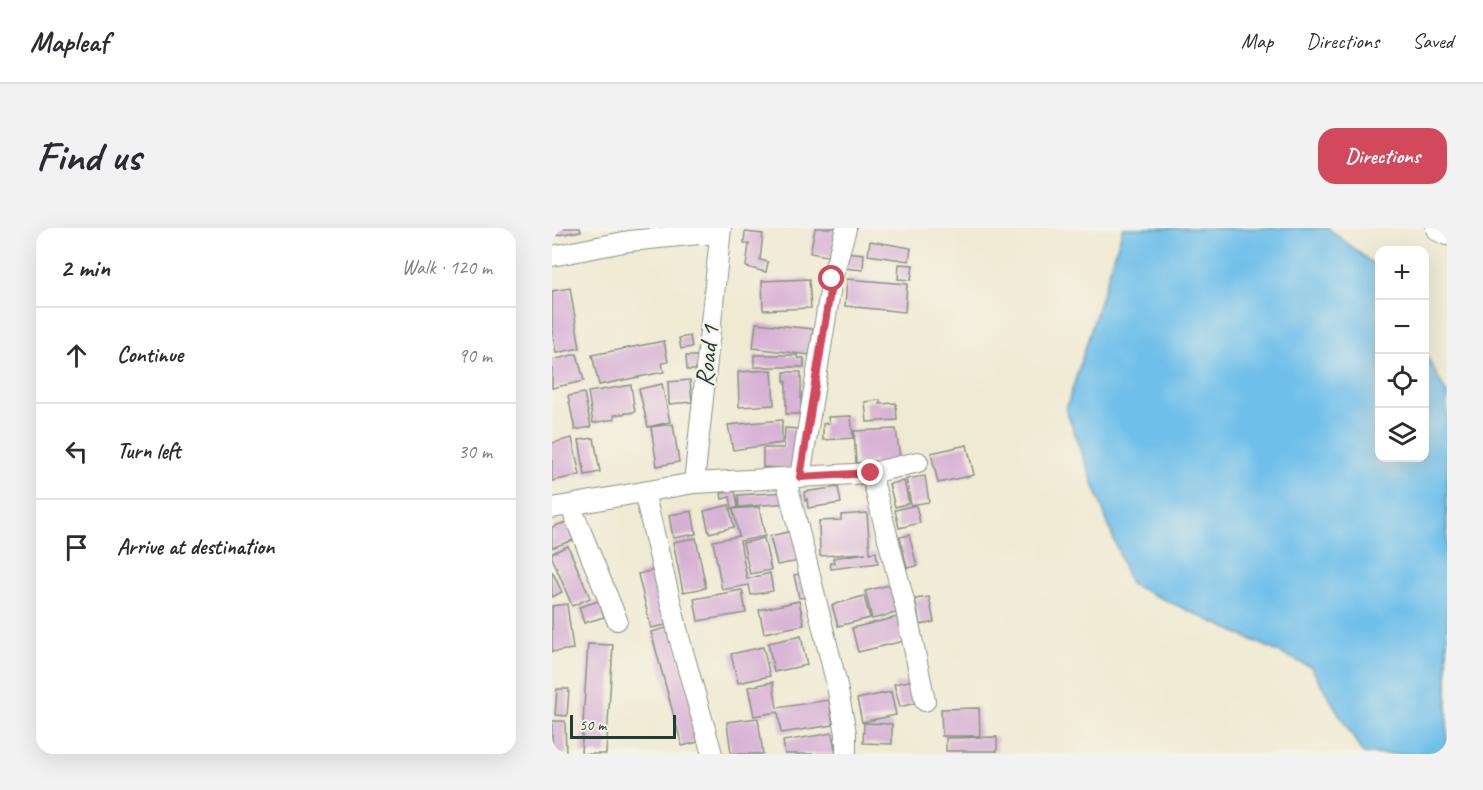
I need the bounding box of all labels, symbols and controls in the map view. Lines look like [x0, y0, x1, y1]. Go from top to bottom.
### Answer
text: Mapleaf [30, 24, 108, 59]
text: Map [1241, 28, 1273, 54]
text: Directions [1306, 28, 1379, 54]
text: Saved [1412, 28, 1453, 54]
button: Directions [1318, 128, 1447, 184]
text: Find us [36, 130, 141, 183]
map controls [1375, 246, 1429, 462]
button: + [1375, 246, 1429, 300]
text: 2 min [60, 251, 110, 284]
text: Walk · 120 m [402, 255, 492, 280]
route start [818, 265, 844, 291]
button: − [1375, 300, 1429, 354]
street label: Road 1 [687, 322, 727, 388]
icon: ahead [60, 339, 93, 372]
text: Continue [117, 341, 183, 369]
text: 90 m [458, 343, 492, 368]
button: locate [1375, 354, 1429, 408]
button: layers [1375, 408, 1429, 462]
icon: left [60, 435, 93, 468]
text: Turn left [117, 437, 181, 465]
text: 30 m [458, 439, 492, 464]
route end [857, 459, 883, 485]
icon: arrive [60, 531, 93, 564]
text: Arrive at destination [117, 533, 274, 561]
scale bar [570, 712, 676, 739]
text: 50 m [579, 715, 606, 735]

